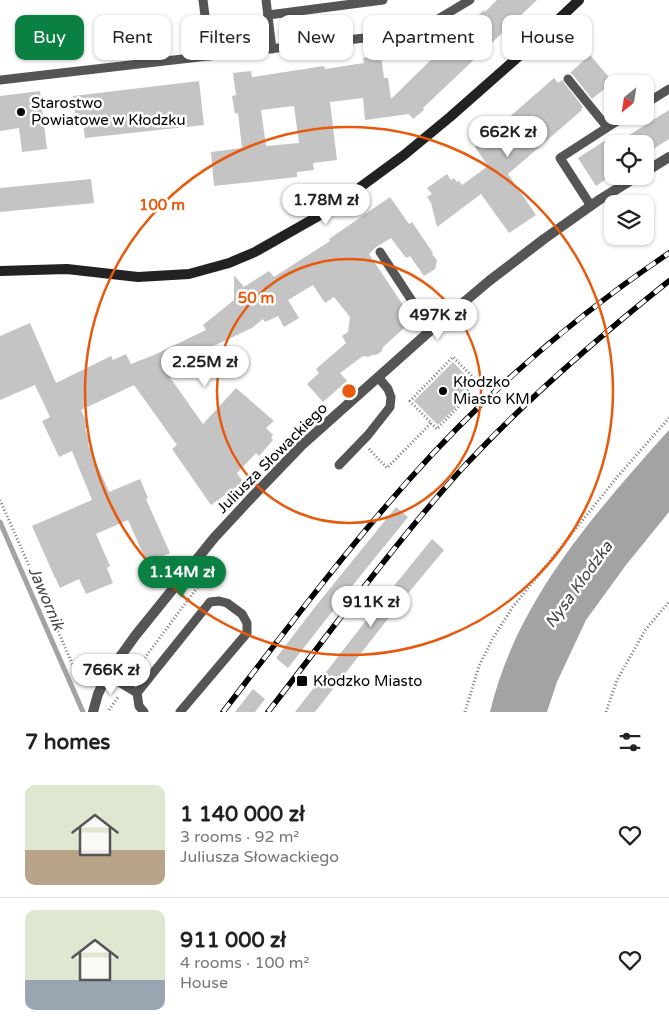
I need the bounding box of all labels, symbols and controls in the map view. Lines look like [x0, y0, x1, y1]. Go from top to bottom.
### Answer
chip: Buy [15, 15, 84, 60]
chip: Rent [94, 15, 171, 60]
chip: Filters [181, 15, 269, 60]
chip: New [279, 15, 353, 60]
chip: Apartment [363, 15, 492, 60]
chip: House [502, 15, 592, 60]
north arrow [604, 75, 654, 125]
map controls [604, 75, 654, 245]
place label: Starostwo Powiatowe w Kłodzku [31, 94, 186, 129]
marker: Starostwo Powiatowe w Kłodzku [15, 106, 27, 118]
pin: 662K zł [462, 116, 554, 158]
text: 662K zł [479, 122, 537, 142]
button: locate [604, 135, 654, 185]
pin: 1.78M zł [274, 184, 378, 226]
text: 1.78M zł [293, 190, 359, 210]
button: layers [604, 195, 654, 245]
text: 100 m [139, 196, 185, 214]
text: 50 m [238, 289, 274, 307]
pin: 497K zł [392, 298, 484, 341]
text: 497K zł [409, 305, 467, 325]
pin: 2.25M zł [153, 346, 257, 388]
text: 2.25M zł [172, 352, 238, 372]
place label: Kłodzko Miasto KM [453, 373, 530, 408]
centre of rings [340, 382, 358, 400]
marker: Kłodzko Miasto KM [437, 385, 449, 397]
street label: Juliusza Słowackiego [213, 399, 331, 517]
water label: Nysa Kłodzka [541, 537, 618, 632]
pin: 1.14M zł [130, 556, 234, 598]
text: 1.14M zł [149, 562, 215, 582]
water label: Jawornik [24, 564, 69, 634]
pin: 911K zł [325, 586, 417, 628]
text: 911K zł [342, 592, 400, 612]
pin: 766K zł [65, 654, 157, 696]
text: 766K zł [82, 660, 140, 680]
place label: Kłodzko Miasto [313, 672, 422, 690]
marker: Kłodzko Miasto [295, 674, 309, 688]
icon: filters [616, 728, 644, 756]
text: 7 homes [25, 730, 110, 755]
text: 1 140 000 zł [180, 802, 305, 827]
icon: home [65, 805, 125, 865]
icon: heart [616, 821, 644, 849]
text: 3 rooms · 92 m² [180, 827, 299, 847]
text: Juliusza Słowackiego [180, 847, 339, 867]
text: 911 000 zł [180, 928, 286, 953]
icon: home [65, 930, 125, 990]
icon: heart [616, 946, 644, 974]
text: 4 rooms · 100 m² [180, 953, 309, 973]
text: House [180, 973, 228, 993]

